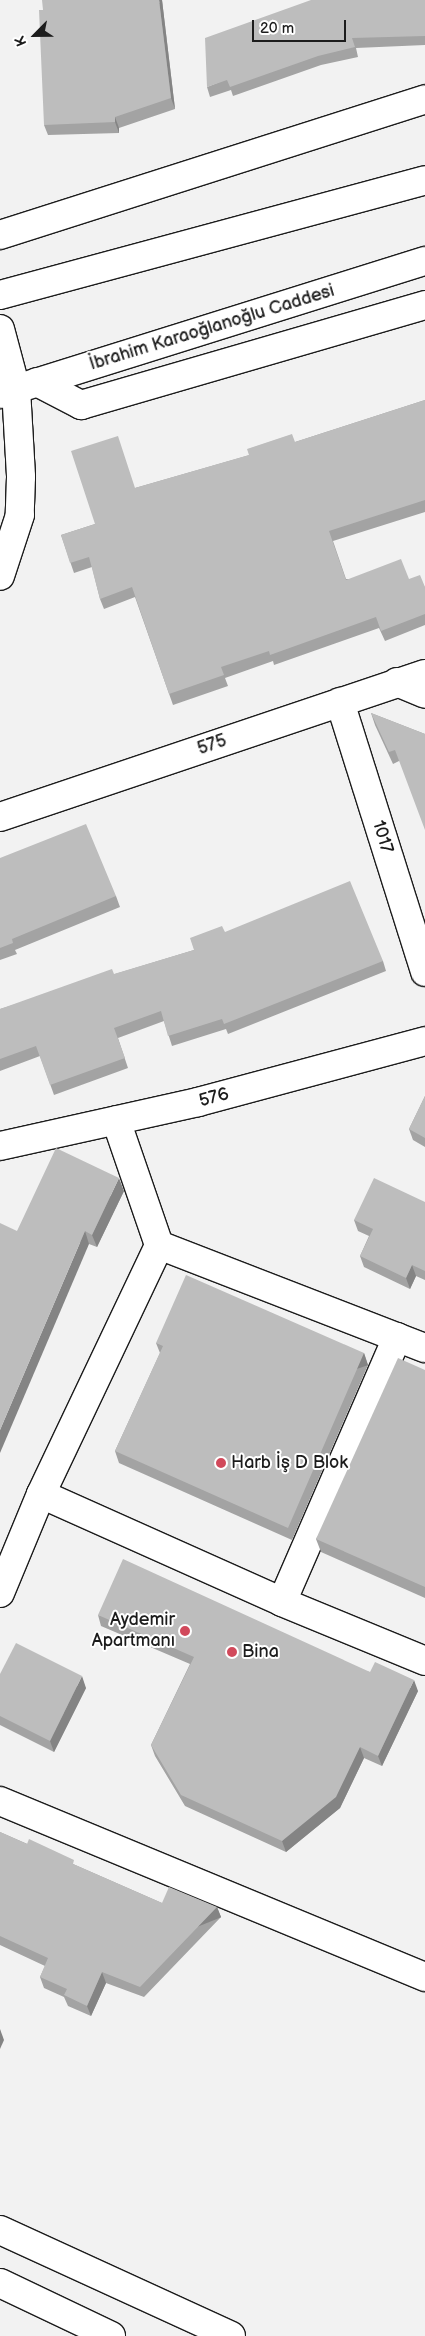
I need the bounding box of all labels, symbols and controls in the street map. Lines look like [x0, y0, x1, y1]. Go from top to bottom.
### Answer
north arrow [10, 10, 60, 60]
scale bar [255, 10, 349, 42]
text: 20 m [260, 19, 294, 38]
text: K [11, 33, 30, 49]
street label: İbrahim Karaoğlanoğlu Caddesi [87, 280, 337, 376]
street label: 575 [195, 730, 229, 760]
street label: 1017 [367, 818, 397, 856]
street label: 576 [197, 1084, 231, 1112]
place label: Harb İş D Blok [231, 1452, 348, 1474]
marker: Harb İş D Blok [215, 1457, 227, 1469]
place label: Aydemir Apartmanı [92, 1610, 175, 1652]
marker: Aydemir Apartmanı [179, 1625, 191, 1637]
place label: Bina [242, 1641, 279, 1663]
marker: Bina [226, 1646, 238, 1658]

